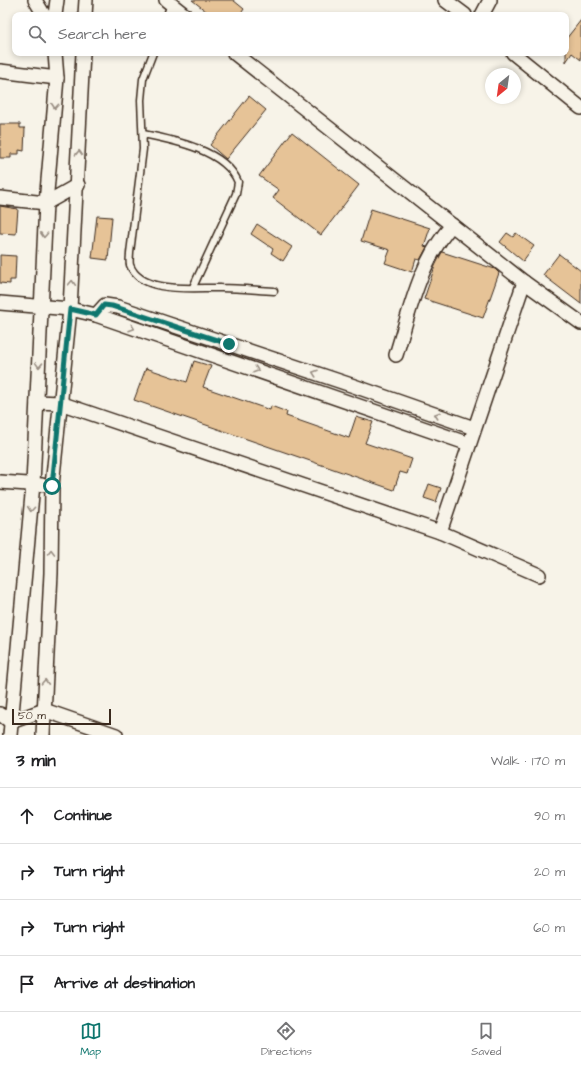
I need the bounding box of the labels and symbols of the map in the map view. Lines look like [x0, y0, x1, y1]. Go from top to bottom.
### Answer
north arrow [485, 68, 521, 104]
one-way arrow [50, 103, 59, 109]
one-way arrow [75, 150, 83, 156]
one-way arrow [40, 232, 49, 238]
one-way arrow [67, 280, 76, 286]
one-way arrow [129, 324, 136, 332]
route end [220, 335, 238, 353]
one-way arrow [34, 362, 43, 368]
one-way arrow [252, 365, 259, 373]
one-way arrow [311, 369, 318, 377]
one-way arrow [434, 412, 441, 420]
route start [43, 477, 61, 495]
one-way arrow [27, 506, 36, 512]
one-way arrow [47, 549, 55, 555]
one-way arrow [41, 679, 49, 685]
scale bar [12, 707, 111, 726]

